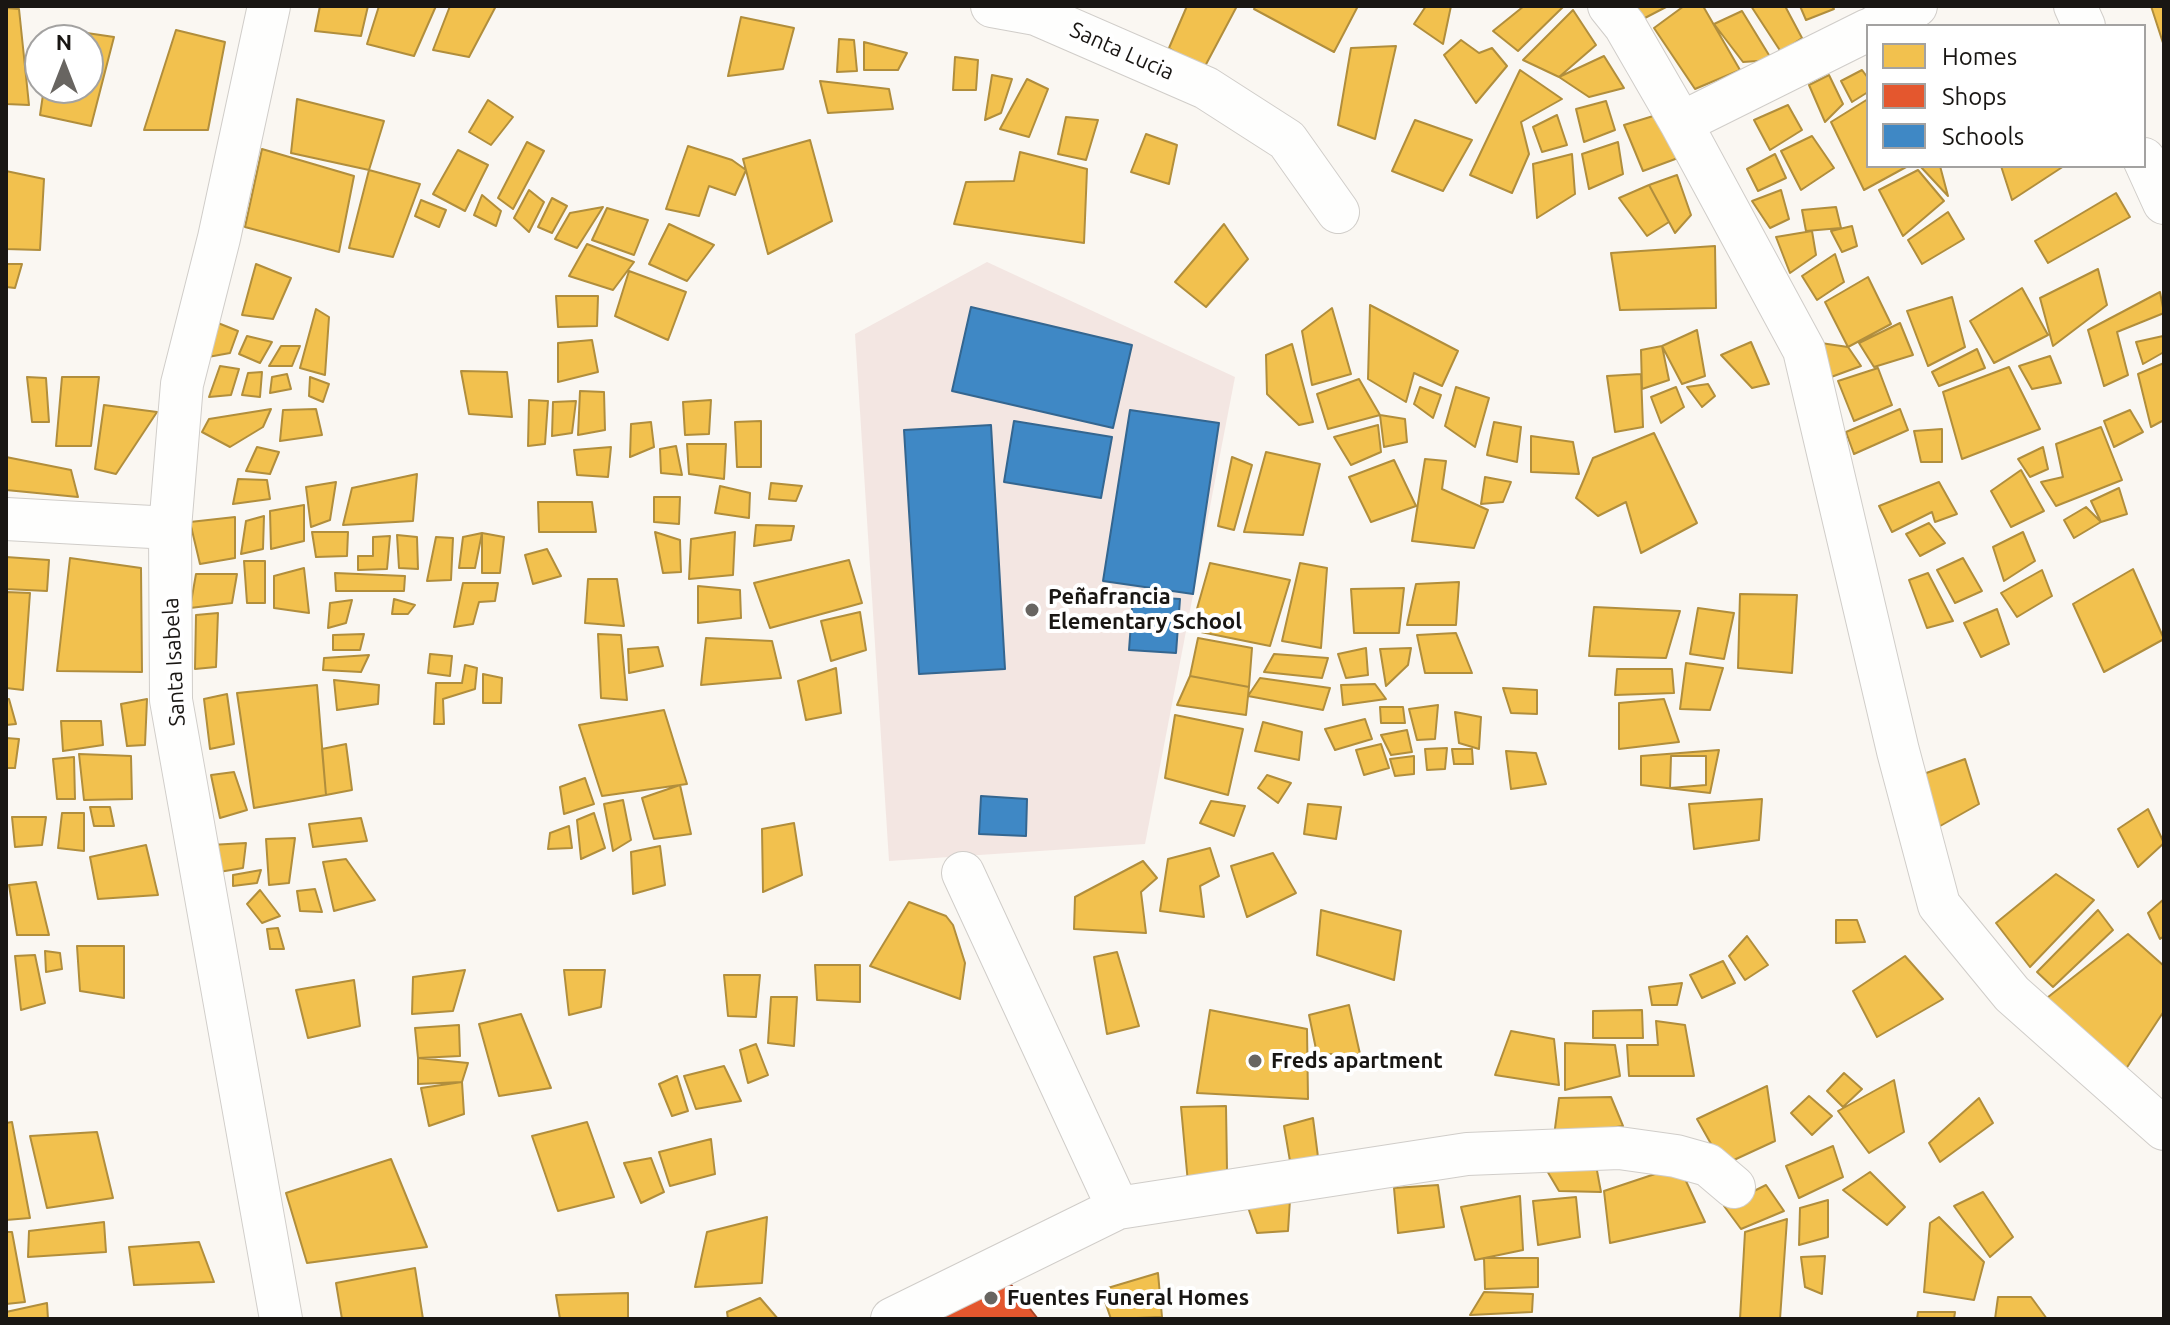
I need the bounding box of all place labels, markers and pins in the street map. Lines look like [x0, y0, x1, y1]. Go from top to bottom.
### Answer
place label: Peñafrancia Elementary School [1048, 584, 1242, 636]
marker: Peñafrancia Elementary School [1023, 601, 1041, 619]
place label: Freds apartment [1271, 1048, 1443, 1074]
marker: Freds apartment [1246, 1052, 1264, 1070]
place label: Fuentes Funeral Homes [1007, 1285, 1249, 1311]
marker: Fuentes Funeral Homes [982, 1289, 1000, 1307]

